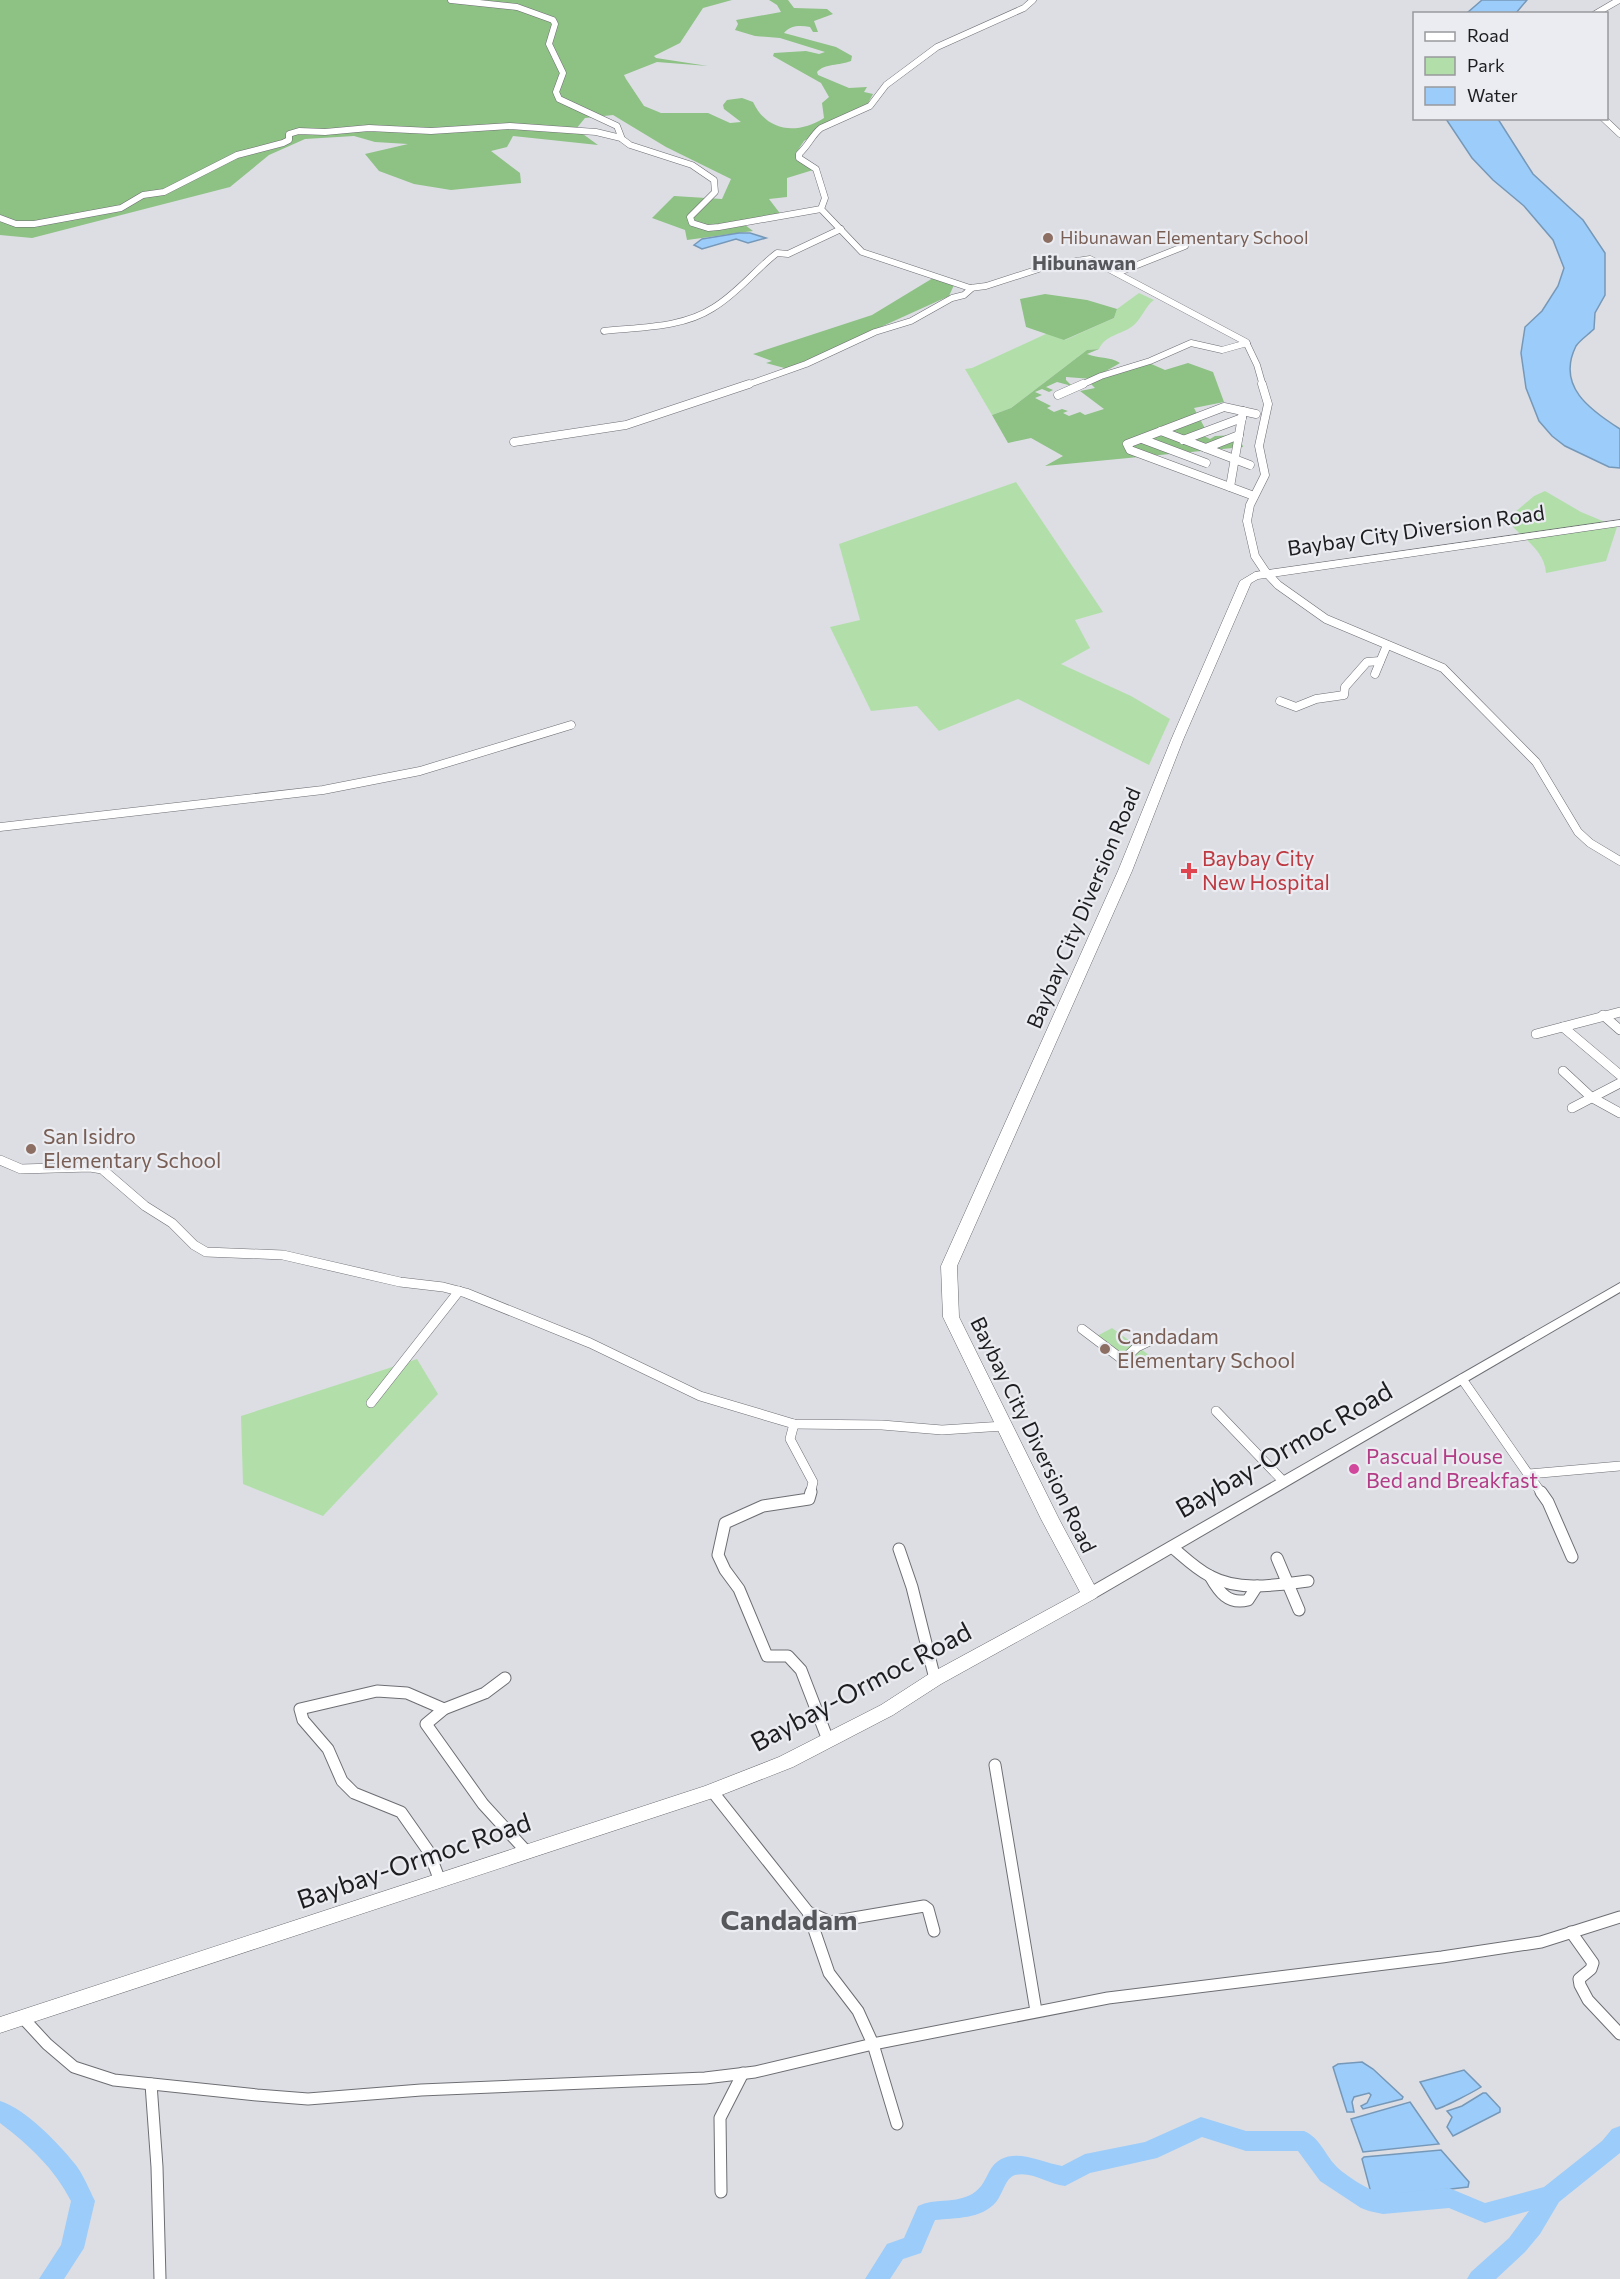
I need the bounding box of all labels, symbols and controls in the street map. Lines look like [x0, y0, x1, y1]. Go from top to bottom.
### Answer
legend [1413, 12, 1608, 120]
text: Road [1467, 24, 1509, 46]
text: Park [1467, 54, 1505, 76]
text: Water [1467, 84, 1518, 106]
place label: Hibunawan Elementary School [1060, 226, 1309, 248]
marker: Hibunawan Elementary School [1041, 231, 1055, 245]
district label: Hibunawan [1032, 250, 1136, 274]
street label: Baybay City Diversion Road [1286, 499, 1546, 560]
street label: Baybay City Diversion Road [1020, 783, 1145, 1032]
place label: Baybay City New Hospital [1202, 845, 1330, 894]
marker: Baybay City New Hospital [1180, 862, 1198, 880]
place label: San Isidro Elementary School [43, 1123, 221, 1172]
marker: San Isidro Elementary School [24, 1142, 38, 1156]
street label: Baybay City Diversion Road [966, 1312, 1102, 1556]
place label: Candadam Elementary School [1117, 1323, 1295, 1372]
marker: Candadam Elementary School [1098, 1342, 1112, 1356]
street label: Baybay-Ormoc Road [1169, 1374, 1397, 1523]
place label: Pascual House Bed and Breakfast [1366, 1443, 1538, 1492]
marker: Pascual House Bed and Breakfast [1347, 1462, 1361, 1476]
street label: Baybay-Ormoc Road [745, 1614, 976, 1757]
street label: Baybay-Ormoc Road [293, 1805, 534, 1914]
district label: Candadam [721, 1902, 857, 1936]

